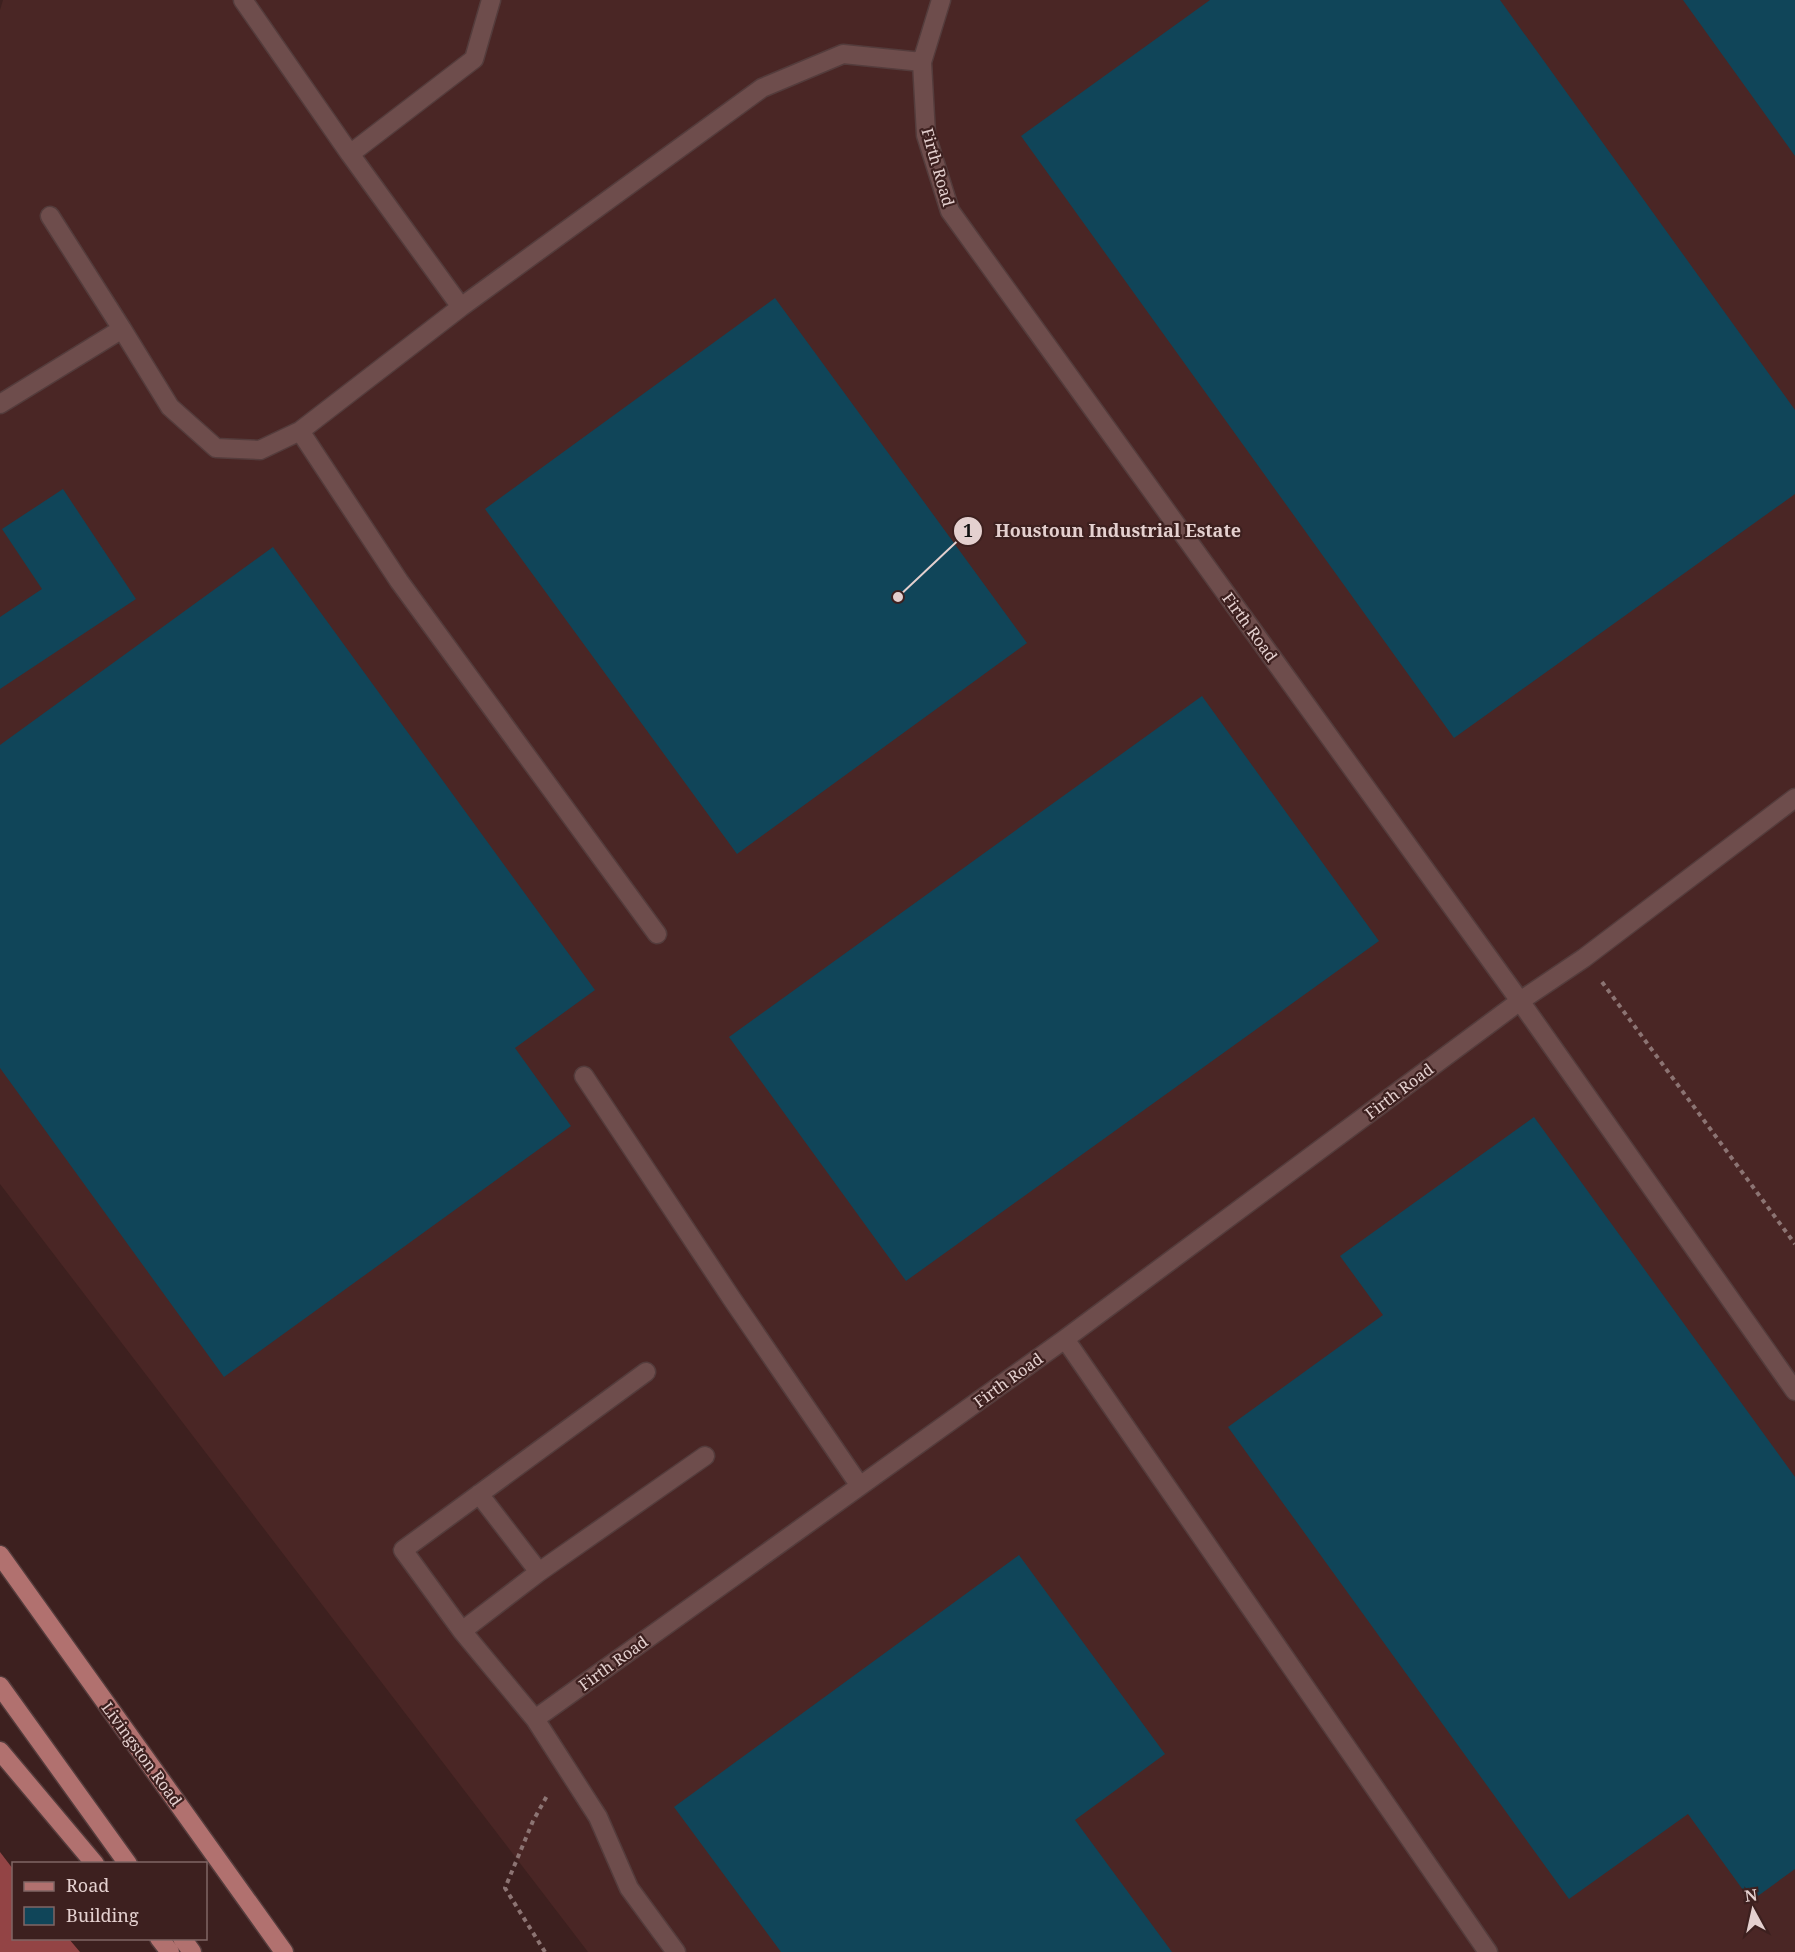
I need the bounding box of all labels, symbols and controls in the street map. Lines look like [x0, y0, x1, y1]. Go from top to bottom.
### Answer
street label: Firth Road [916, 125, 960, 209]
callout: Houstoun Industrial Estate [953, 513, 1253, 549]
text: 1 [963, 518, 973, 542]
text: Houstoun Industrial Estate [995, 518, 1241, 542]
street label: Firth Road [1217, 588, 1283, 666]
street label: Firth Road [1360, 1058, 1438, 1124]
street label: Firth Road [969, 1347, 1047, 1413]
street label: Firth Road [574, 1630, 652, 1696]
street label: Livingston Road [97, 1698, 187, 1811]
legend [12, 1862, 207, 1940]
text: Road [66, 1873, 109, 1897]
north arrow [1723, 1880, 1783, 1940]
text: N [1743, 1883, 1759, 1907]
text: Building [66, 1903, 139, 1927]

